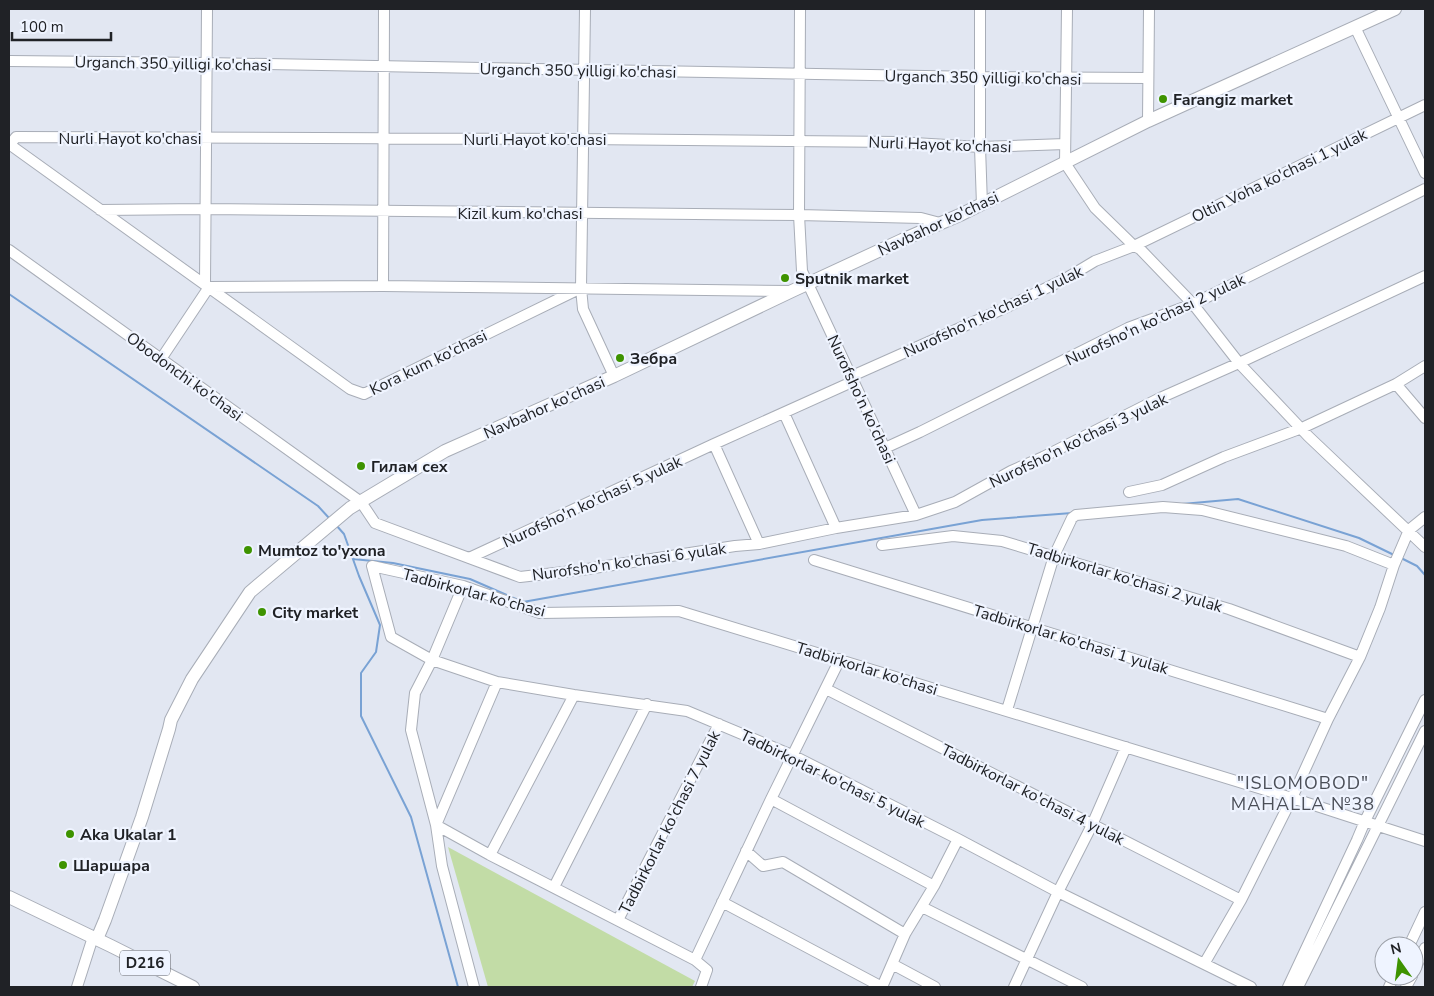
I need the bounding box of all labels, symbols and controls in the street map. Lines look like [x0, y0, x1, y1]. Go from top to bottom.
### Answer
scale bar [12, 10, 111, 42]
text: 100 m [20, 17, 64, 37]
street label: Urganch 350 yilligi ko'chasi [74, 51, 271, 77]
street label: Urganch 350 yilligi ko'chasi [479, 58, 676, 84]
street label: Urganch 350 yilligi ko'chasi [884, 65, 1081, 91]
place label: Farangiz market [1173, 89, 1293, 111]
marker: Farangiz market [1157, 93, 1169, 105]
street label: Oltin Voha ko'chasi 1 yulak [1188, 123, 1372, 228]
street label: Nurli Hayot ko'chasi [59, 128, 201, 150]
street label: Nurli Hayot ko'chasi [464, 129, 606, 151]
street label: Nurli Hayot ko'chasi [868, 132, 1012, 158]
street label: Navbahor ko'chasi [875, 186, 1002, 262]
street label: Kizil kum ko'chasi [457, 203, 583, 225]
street label: Nurofsho'n ko'chasi 1 yulak [900, 260, 1088, 363]
place label: Sputnik market [795, 268, 910, 290]
street label: Nurofsho'n ko'chasi 2 yulak [1062, 268, 1250, 371]
marker: Sputnik market [779, 272, 791, 284]
street label: Kora kum ko'chasi [366, 325, 491, 401]
street label: Obodonchi ko'chasi [122, 327, 247, 426]
street label: Nurofsho'n ko'chasi [822, 332, 901, 467]
place label: Зебра [630, 348, 677, 370]
marker: Зебра [614, 352, 626, 364]
street label: Navbahor ko'chasi [480, 371, 609, 445]
street label: Nurofsho'n ko'chasi 3 yulak [986, 388, 1172, 494]
street label: Nurofsho'n ko'chasi 5 yulak [499, 450, 687, 553]
place label: Гилам сех [371, 456, 448, 478]
marker: Гилам сех [355, 460, 367, 472]
street label: Nurofsho'n ko'chasi 6 yulak [531, 537, 729, 587]
street label: Tadbirkorlar ko'chasi 2 yulak [1024, 538, 1226, 618]
place label: Mumtoz to'yxona [258, 540, 386, 562]
marker: Mumtoz to'yxona [242, 544, 254, 556]
street label: Tadbirkorlar ko'chasi [400, 563, 548, 623]
street label: Tadbirkorlar ko'chasi 1 yulak [970, 600, 1172, 680]
place label: City market [272, 602, 359, 624]
marker: City market [256, 606, 268, 618]
street label: Tadbirkorlar ko'chasi [793, 637, 940, 701]
street label: Tadbirkorlar ko'chasi 5 yulak [736, 724, 930, 834]
street label: Tadbirkorlar ko'chasi 7 yulak [614, 726, 726, 918]
street label: Tadbirkorlar ko'chasi 4 yulak [937, 739, 1129, 851]
district label: "ISLOMOBOD" MAHALLA №38 [1231, 771, 1375, 816]
place label: Aka Ukalar 1 [80, 824, 177, 846]
marker: Aka Ukalar 1 [64, 828, 76, 840]
place label: Шаршара [73, 855, 150, 877]
marker: Шаршара [57, 859, 69, 871]
north arrow [1374, 936, 1424, 986]
text: N [1389, 938, 1403, 959]
road number: D216 [120, 950, 170, 976]

